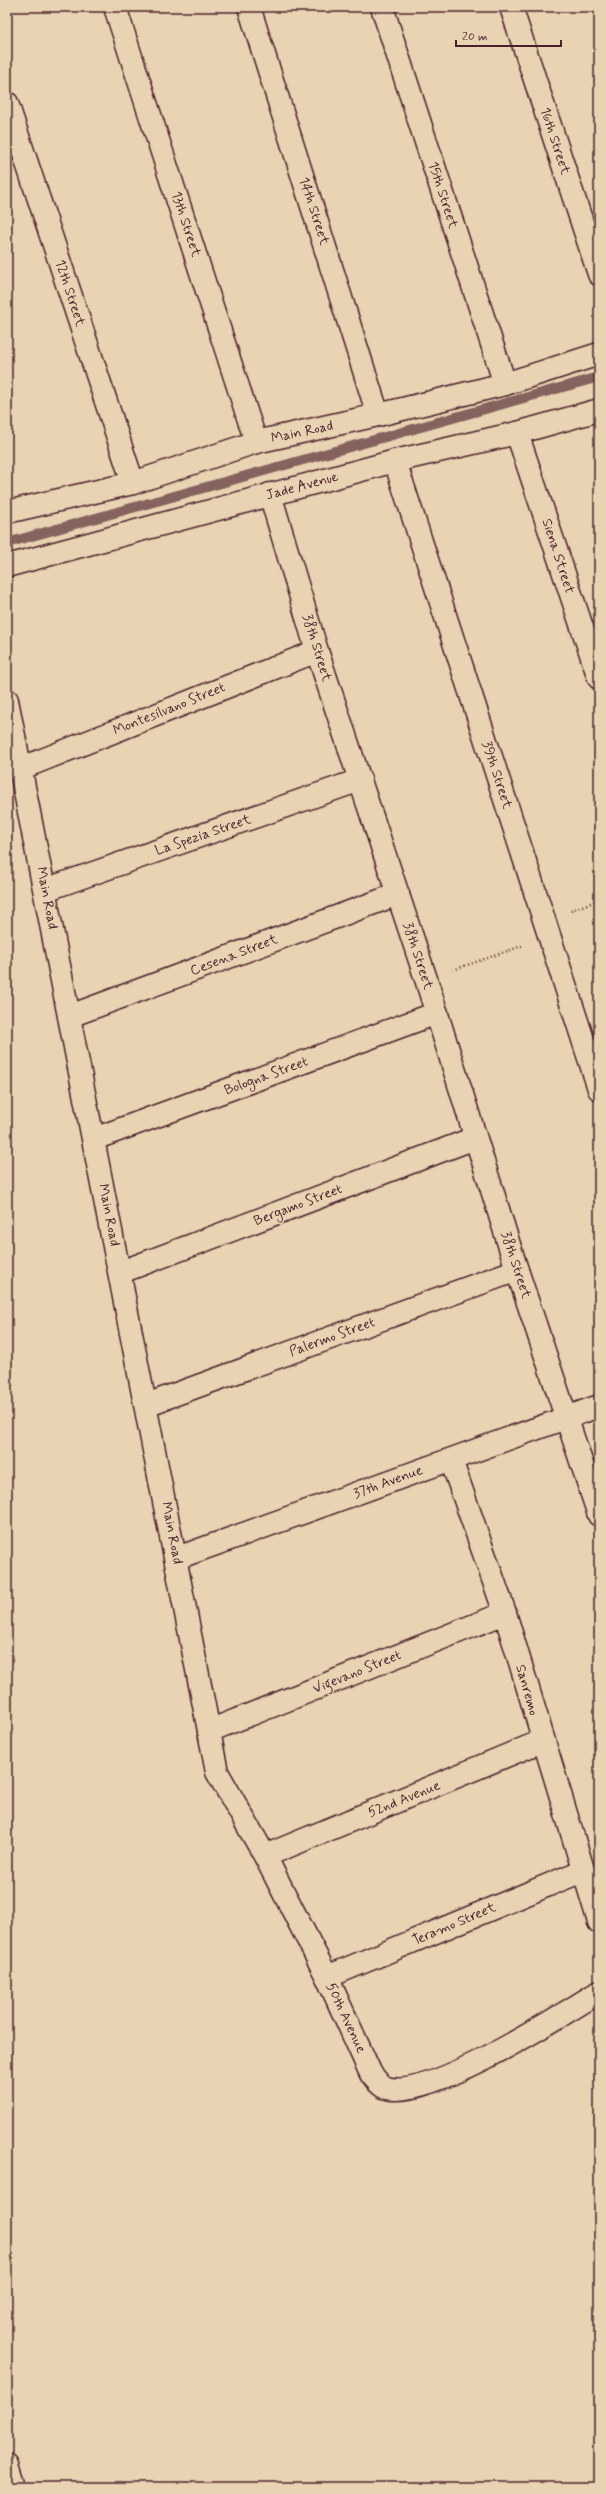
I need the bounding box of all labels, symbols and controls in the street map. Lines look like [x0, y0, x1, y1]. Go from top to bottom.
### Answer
scale bar [456, 22, 561, 48]
text: 20 m [462, 29, 488, 45]
street label: 16th Street [536, 105, 575, 178]
street label: 15th Street [424, 159, 463, 232]
street label: 14th Street [295, 175, 334, 248]
street label: 13th Street [167, 189, 205, 260]
street label: 12th Street [51, 257, 90, 329]
street label: Main Road [269, 417, 335, 447]
street label: Jade Avenue [264, 468, 340, 504]
street label: Siena Street [537, 516, 579, 596]
street label: 38th Street [298, 612, 336, 685]
street label: Montesilvano Street [110, 678, 228, 740]
street label: 39th Street [478, 739, 517, 812]
street label: La Spezia Street [153, 810, 254, 860]
street label: Main Road [32, 865, 62, 931]
street label: 38th Street [399, 920, 438, 993]
street label: Cesena Street [188, 930, 281, 980]
street label: Bologna Street [222, 1053, 311, 1100]
street label: Bergamo Street [251, 1180, 345, 1231]
street label: Main Road [94, 1182, 124, 1248]
street label: 38th Street [497, 1229, 536, 1302]
street label: Palermo Street [287, 1313, 377, 1361]
street label: 37th Avenue [351, 1461, 425, 1503]
street label: Main Road [157, 1500, 187, 1566]
street label: Vigevano Street [310, 1646, 405, 1700]
street label: Sanremo [511, 1662, 543, 1718]
street label: 52nd Avenue [365, 1776, 443, 1822]
street label: Teramo Street [409, 1898, 499, 1950]
street label: 50th Avenue [322, 1980, 370, 2056]

